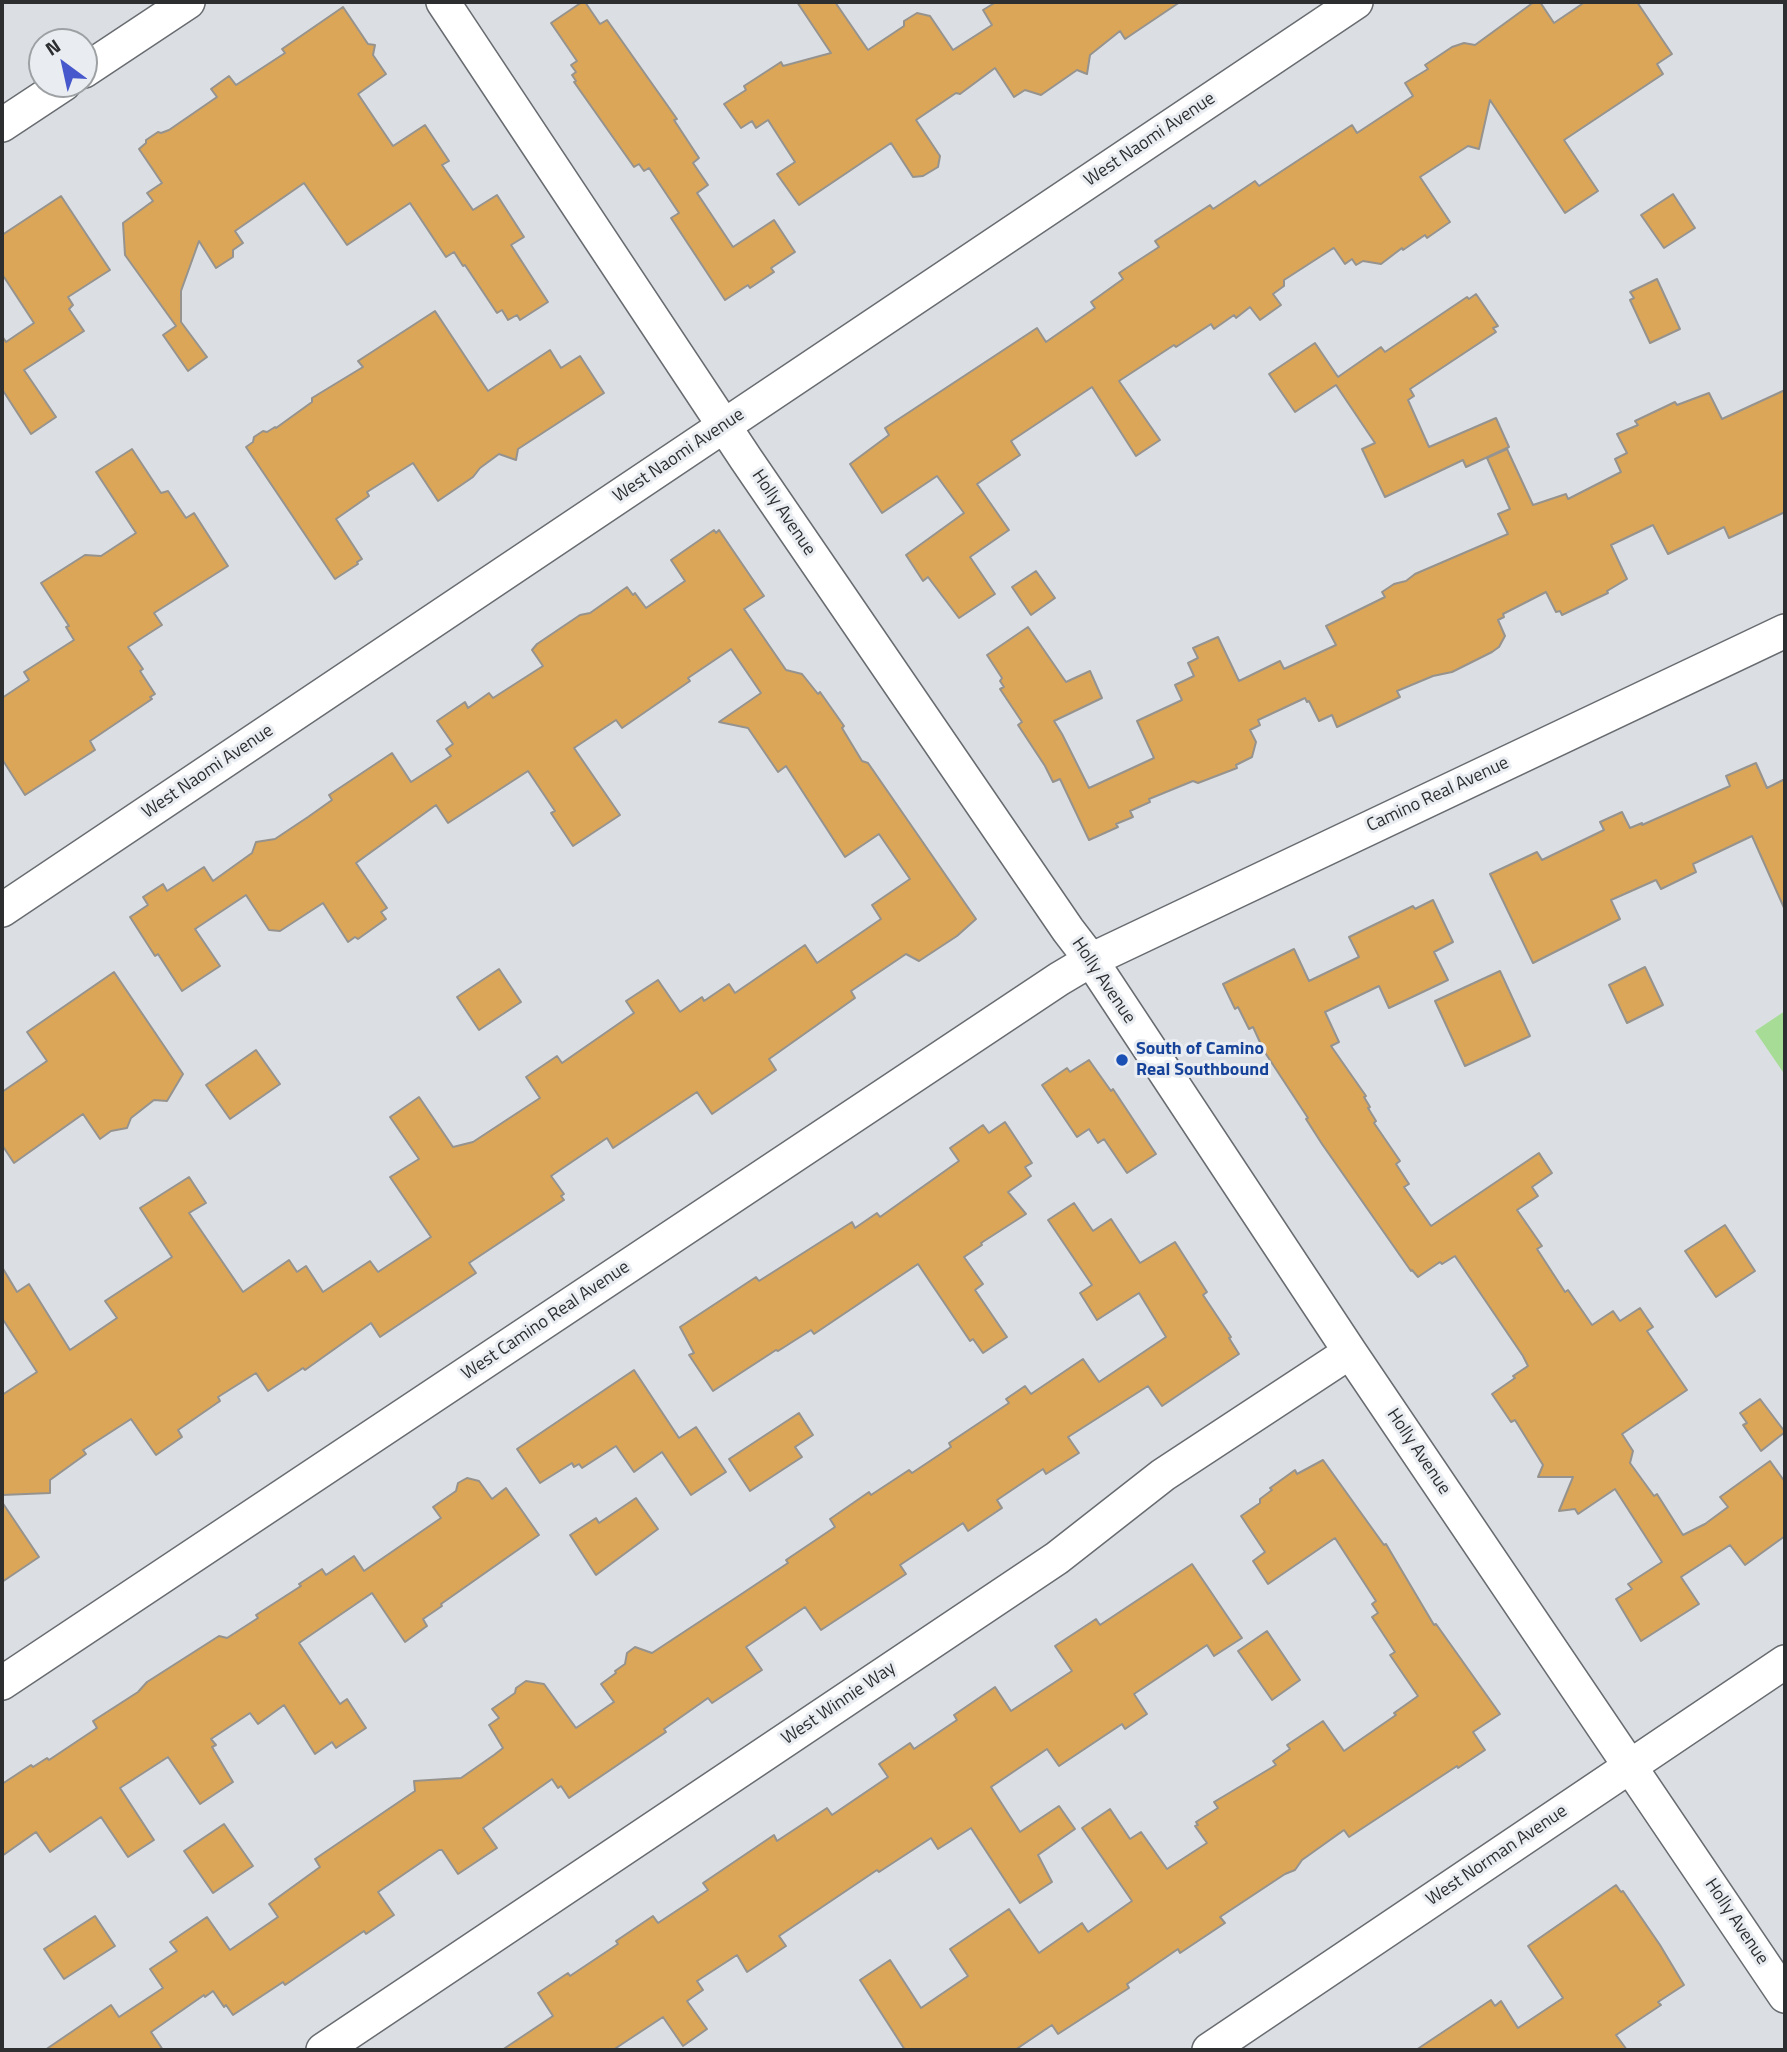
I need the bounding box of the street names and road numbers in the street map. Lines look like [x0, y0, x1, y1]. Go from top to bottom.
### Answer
street label: West Naomi Avenue [1080, 88, 1220, 192]
street label: West Naomi Avenue [609, 404, 749, 508]
street label: Holly Avenue [746, 466, 820, 560]
street label: West Naomi Avenue [138, 720, 278, 824]
street label: Camino Real Avenue [1363, 753, 1513, 837]
street label: Holly Avenue [1066, 934, 1140, 1028]
street label: West Camino Real Avenue [458, 1257, 634, 1385]
street label: Holly Avenue [1381, 1405, 1455, 1499]
street label: West Winnie Way [778, 1658, 900, 1750]
street label: West Norman Avenue [1423, 1801, 1571, 1911]
street label: Holly Avenue [1699, 1875, 1773, 1969]

